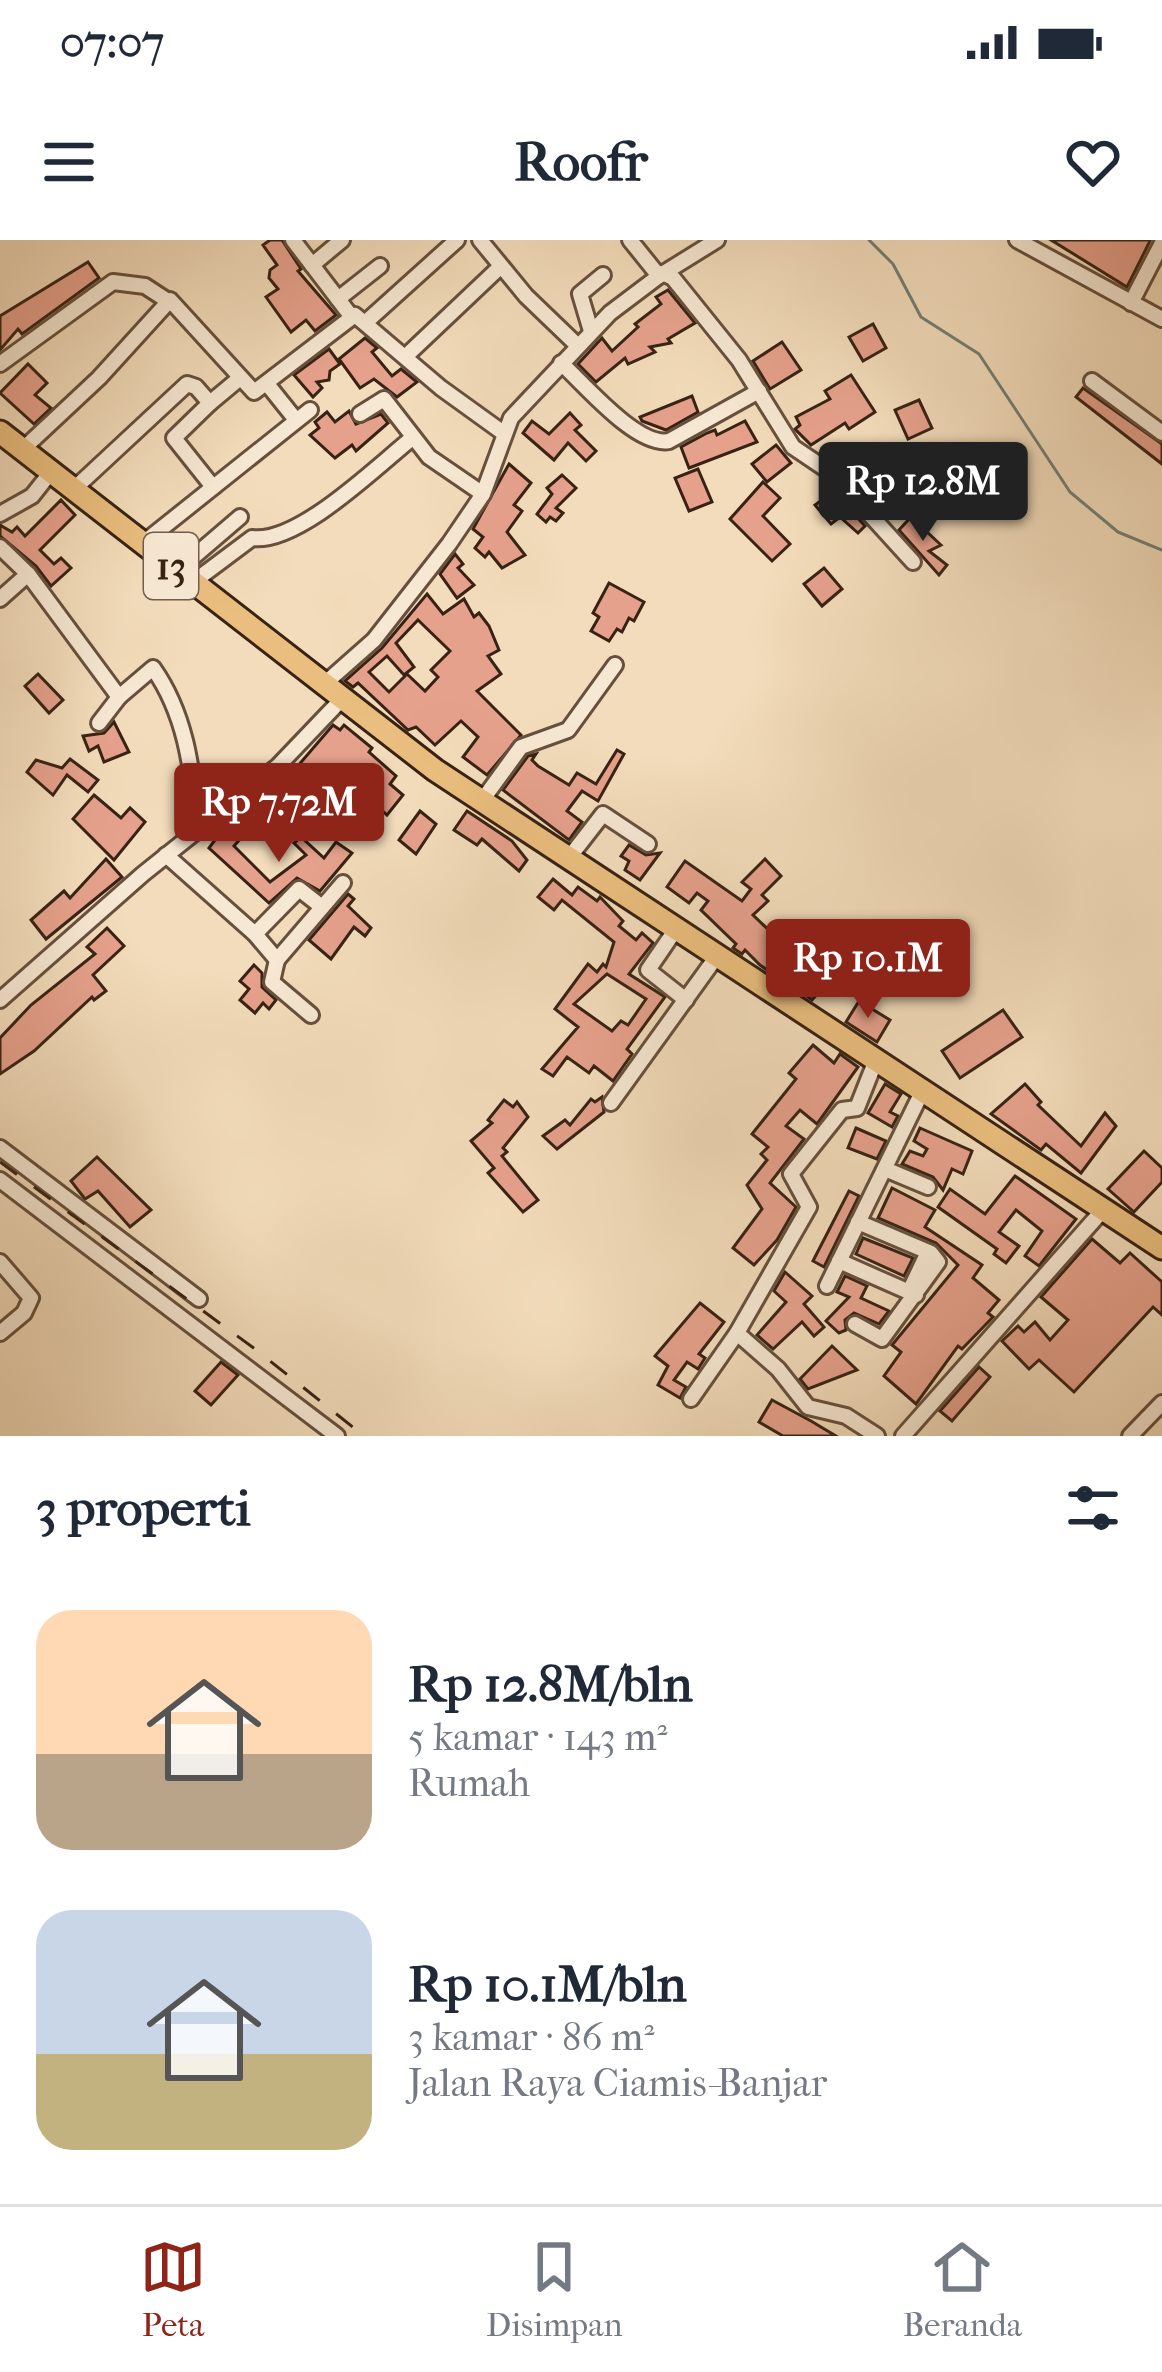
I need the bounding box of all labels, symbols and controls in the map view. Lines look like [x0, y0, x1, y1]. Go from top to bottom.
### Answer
text: 07:07 [60, 16, 164, 69]
icon: menu [36, 129, 102, 195]
icon: heart [1060, 129, 1126, 195]
text: Roofr [514, 131, 648, 194]
pin: Rp 12.8M [799, 442, 1047, 544]
text: Rp 12.8M [846, 458, 1000, 504]
road number: 13 [144, 533, 198, 599]
pin: Rp 7.72M [155, 763, 403, 865]
text: Rp 7.72M [201, 779, 357, 825]
pin: Rp 10.1M [744, 919, 992, 1021]
text: Rp 10.1M [793, 935, 943, 981]
icon: filters [1060, 1475, 1126, 1541]
text: 3 properti [36, 1478, 251, 1538]
text: Rp 12.8M/bln [408, 1654, 692, 1714]
icon: home [132, 1658, 276, 1802]
text: 5 kamar · 143 m² [408, 1714, 668, 1760]
text: Rumah [408, 1760, 530, 1806]
text: Rp 10.1M/bln [408, 1954, 687, 2014]
icon: home [132, 1958, 276, 2102]
text: 3 kamar · 86 m² [408, 2014, 655, 2060]
text: Jalan Raya Ciamis-Banjar [408, 2060, 827, 2106]
tab: Peta [140, 2234, 206, 2345]
tab: Disimpan [486, 2234, 623, 2345]
tab: Beranda [903, 2234, 1022, 2345]

